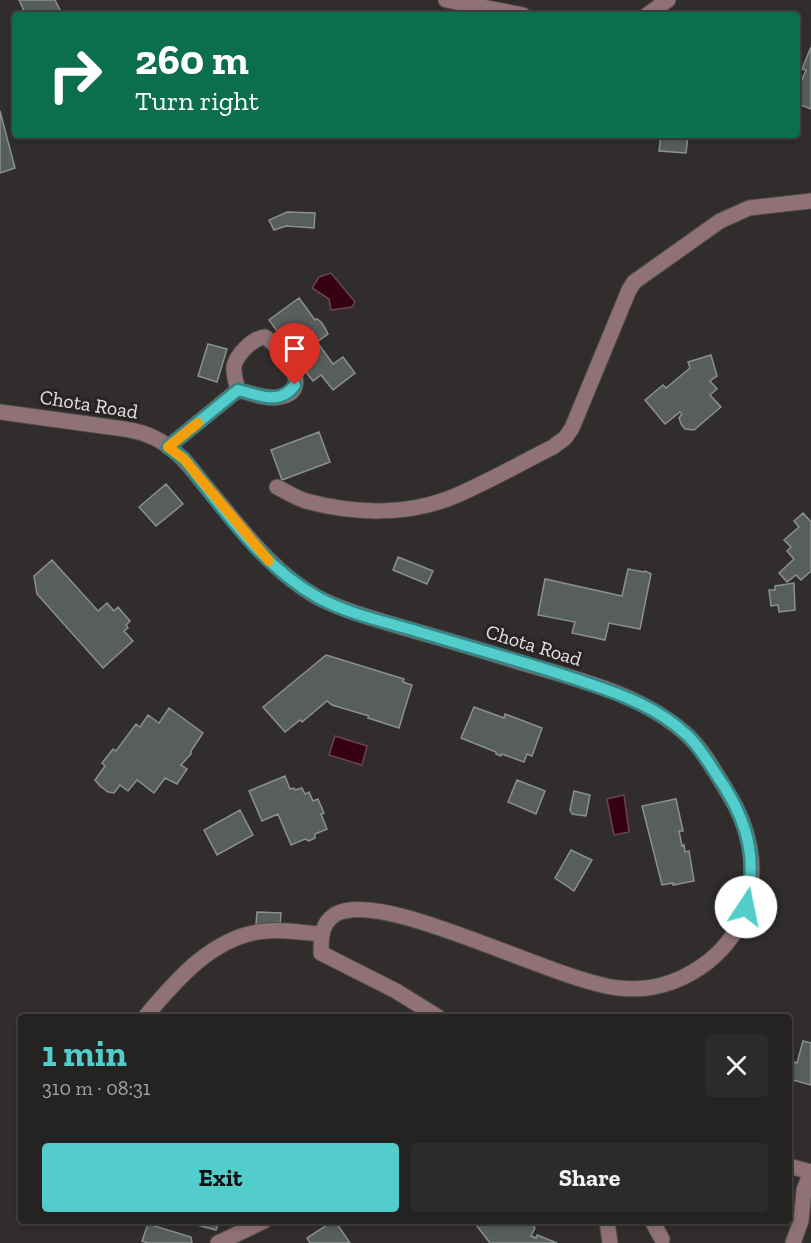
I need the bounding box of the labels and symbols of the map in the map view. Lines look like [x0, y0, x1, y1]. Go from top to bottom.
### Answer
pin [269, 323, 320, 385]
street label: Chota Road [38, 384, 140, 424]
street label: Chota Road [483, 619, 585, 671]
position arrow [714, 875, 778, 939]

